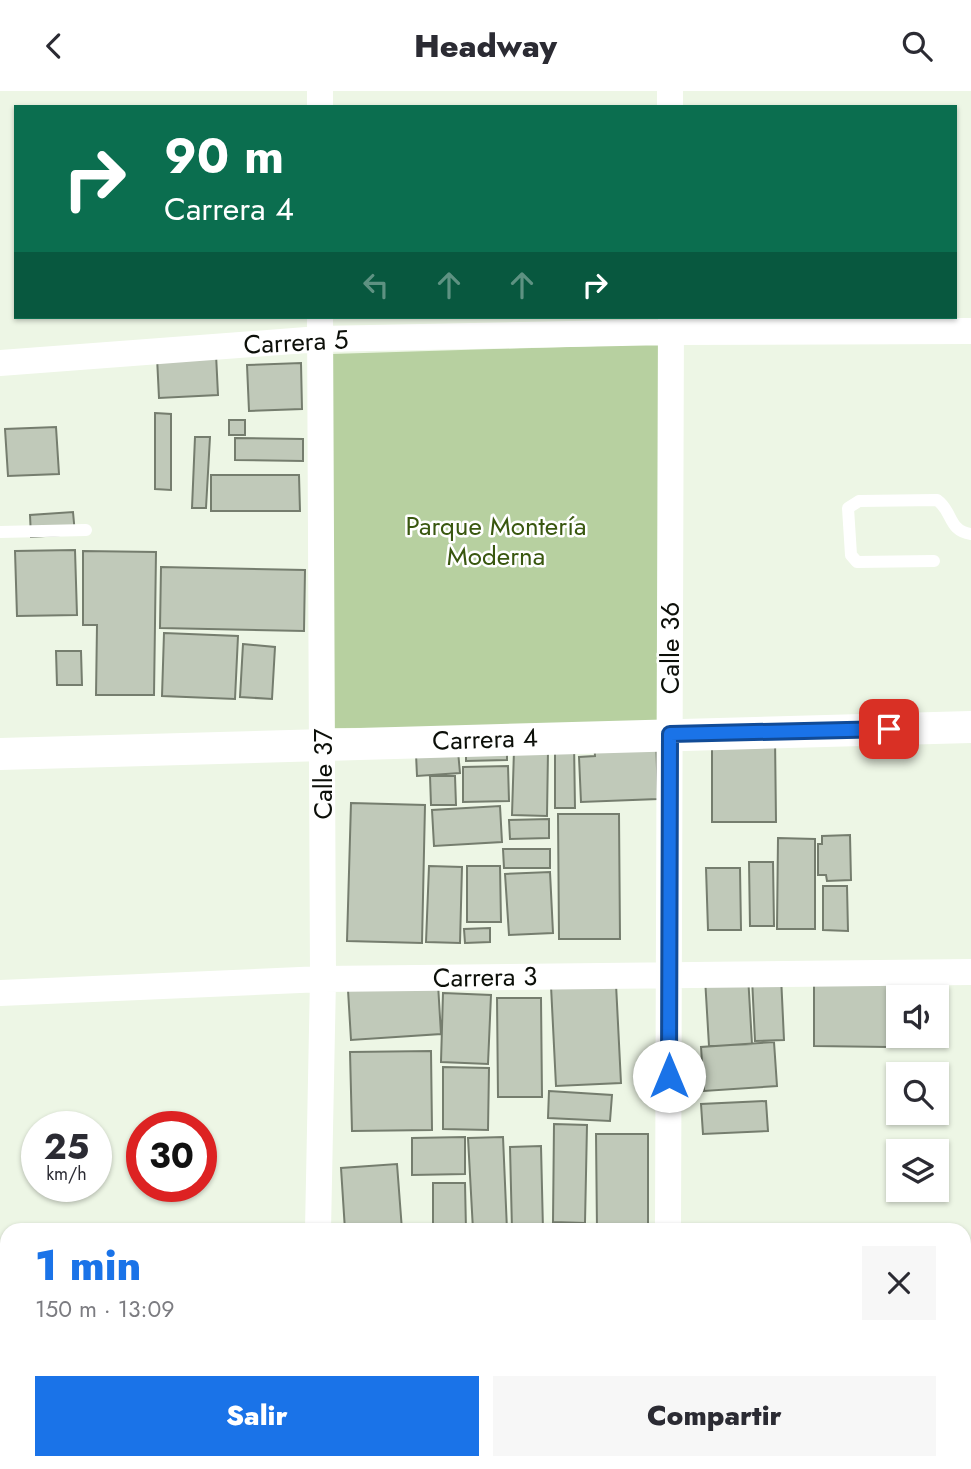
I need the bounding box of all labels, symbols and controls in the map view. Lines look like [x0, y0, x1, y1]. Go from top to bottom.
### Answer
text: Headway [414, 23, 557, 69]
icon: back [35, 27, 73, 65]
icon: search [898, 27, 936, 65]
text: 90 m [164, 121, 284, 191]
icon: right [49, 133, 140, 224]
text: Carrera 4 [164, 186, 294, 232]
icon: left [357, 266, 395, 304]
icon: ahead [430, 266, 468, 304]
icon: ahead [503, 266, 541, 304]
icon: right [576, 266, 614, 304]
street label: Carrera 5 [243, 320, 349, 364]
park label: Parque Montería Moderna [406, 507, 586, 575]
street label: Calle 36 [651, 602, 689, 694]
pin [859, 699, 919, 759]
icon: arrive [870, 710, 908, 748]
street label: Carrera 4 [432, 718, 538, 760]
street label: Calle 37 [304, 728, 342, 819]
street label: Carrera 3 [432, 957, 538, 997]
map controls [886, 985, 949, 1202]
button: sound [886, 985, 949, 1048]
position arrow [632, 1039, 706, 1113]
button: search [886, 1062, 949, 1125]
speed limit sign: 30 [126, 1111, 217, 1202]
text: 25 [44, 1122, 89, 1172]
button: layers [886, 1139, 949, 1202]
text: km/h [46, 1161, 87, 1187]
text: 1 min [35, 1235, 141, 1296]
button: close [862, 1246, 936, 1320]
text: 150 m · 13:09 [35, 1292, 175, 1326]
button: Salir [35, 1376, 479, 1456]
button: Compartir [493, 1376, 936, 1456]

